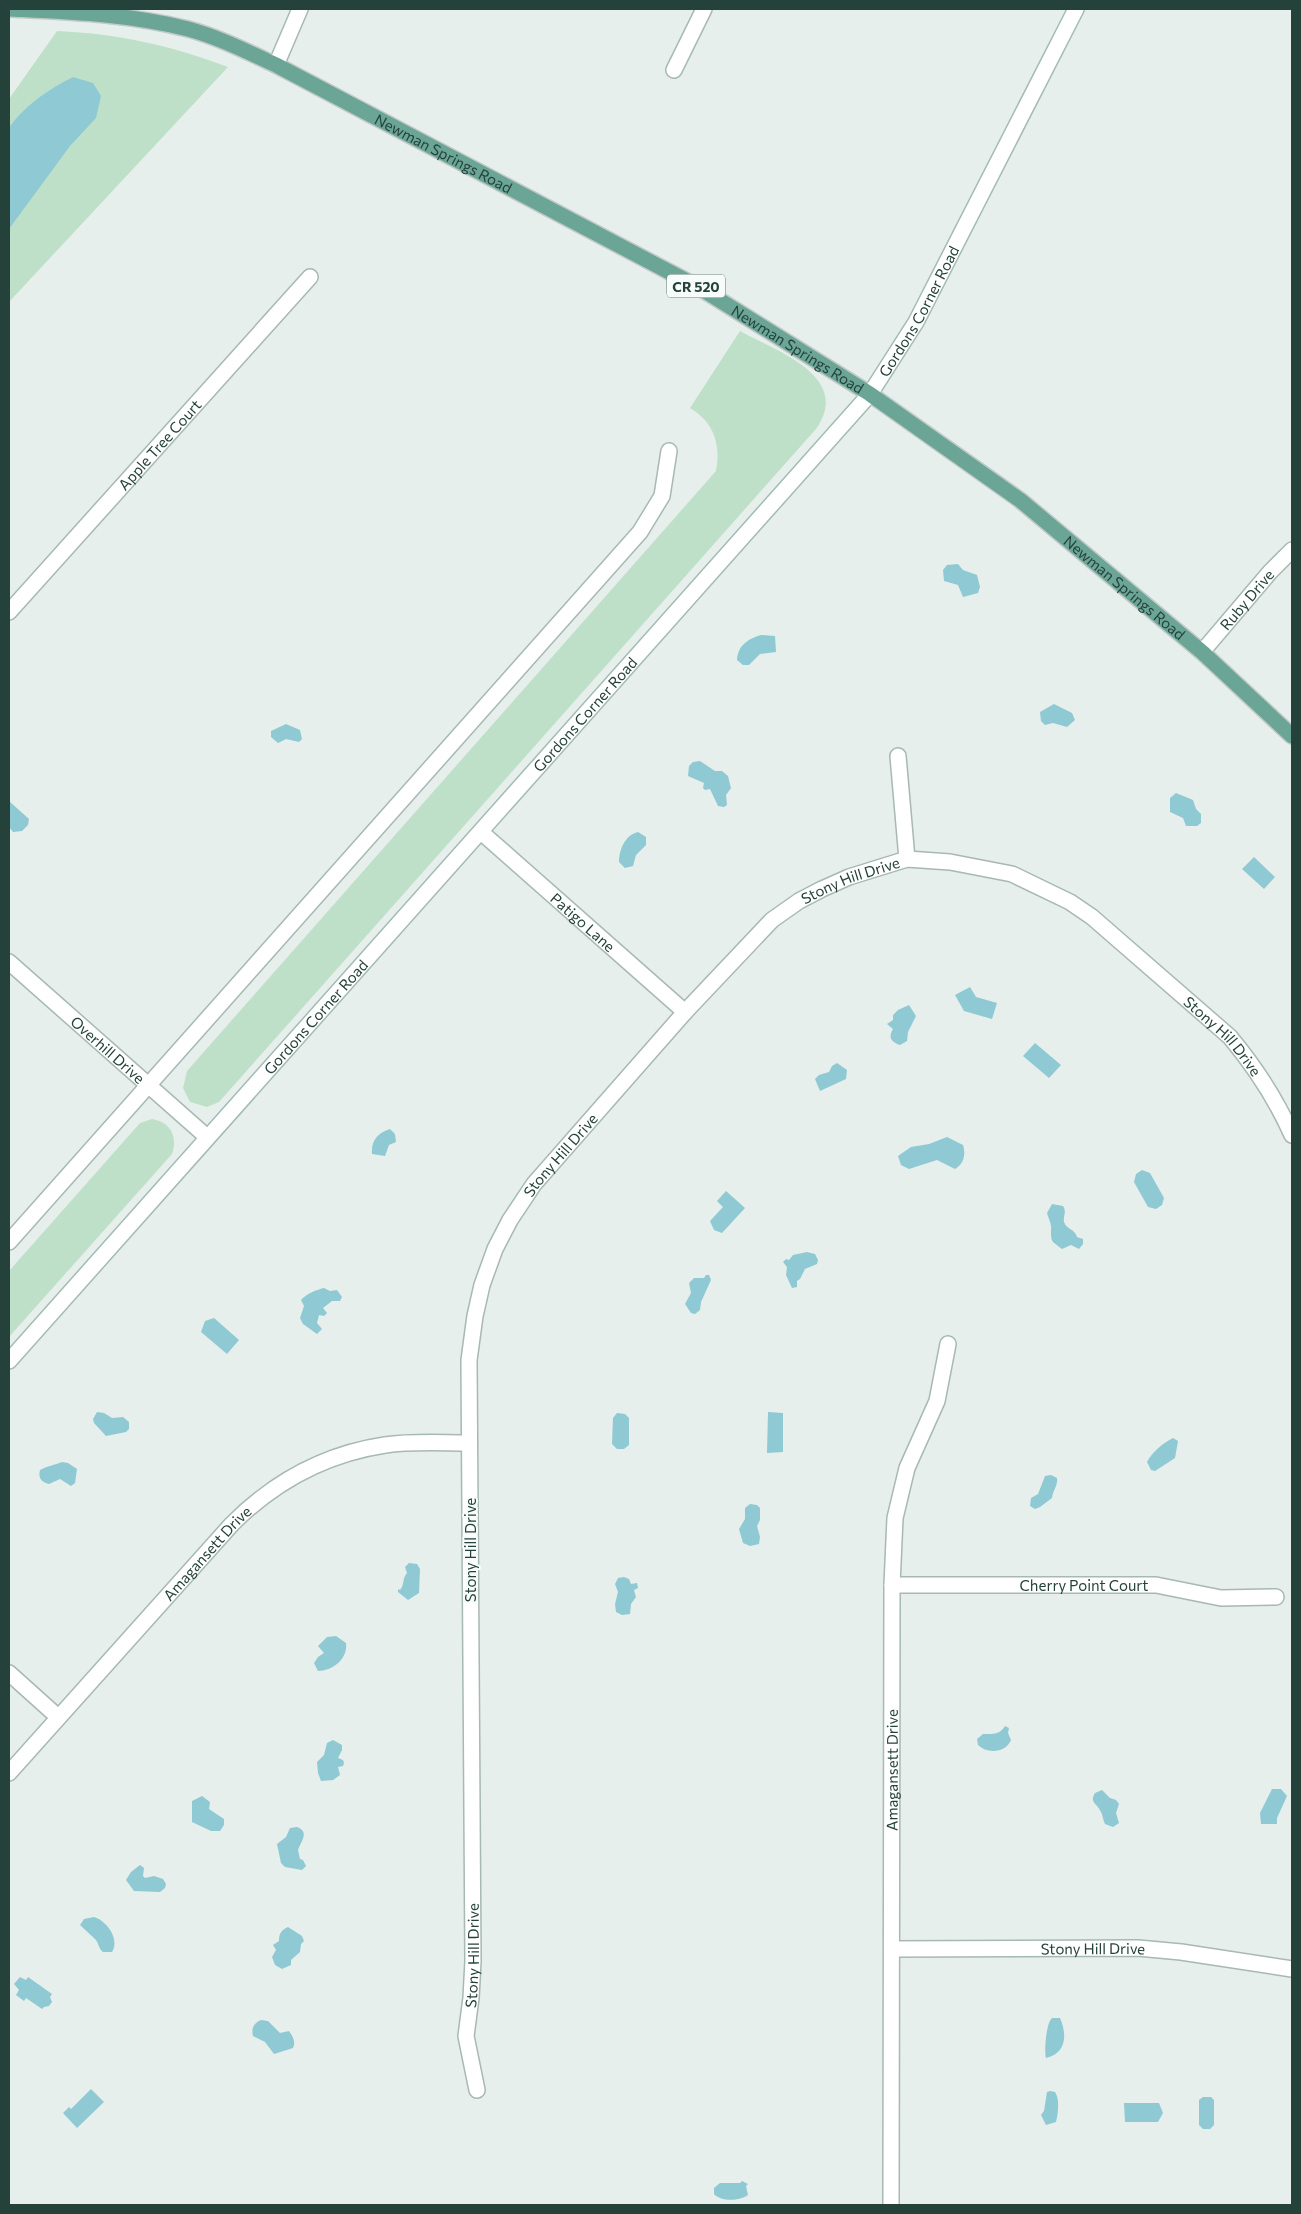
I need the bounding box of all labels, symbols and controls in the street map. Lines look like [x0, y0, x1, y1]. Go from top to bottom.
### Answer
street label: Newman Springs Road [372, 110, 515, 197]
street label: Gordons Corner Road [875, 243, 962, 380]
road number: CR 520 [667, 274, 725, 298]
street label: Newman Springs Road [728, 301, 867, 397]
street label: Apple Tree Court [114, 396, 205, 494]
street label: Newman Springs Road [1060, 532, 1189, 643]
street label: Ruby Drive [1216, 565, 1278, 633]
street label: Gordons Corner Road [529, 653, 641, 775]
street label: Stony Hill Drive [798, 853, 902, 907]
street label: Patigo Lane [547, 889, 619, 955]
street label: Gordons Corner Road [260, 956, 371, 1078]
street label: Stony Hill Drive [1180, 992, 1266, 1079]
street label: Overhill Drive [67, 1012, 149, 1087]
street label: Stony Hill Drive [519, 1109, 601, 1200]
street label: Stony Hill Drive [461, 1498, 479, 1602]
street label: Amagansett Drive [159, 1502, 255, 1604]
street label: Cherry Point Court [1020, 1576, 1148, 1594]
street label: Amagansett Drive [883, 1709, 901, 1831]
street label: Stony Hill Drive [461, 1903, 482, 2009]
street label: Stony Hill Drive [1041, 1939, 1146, 1958]

